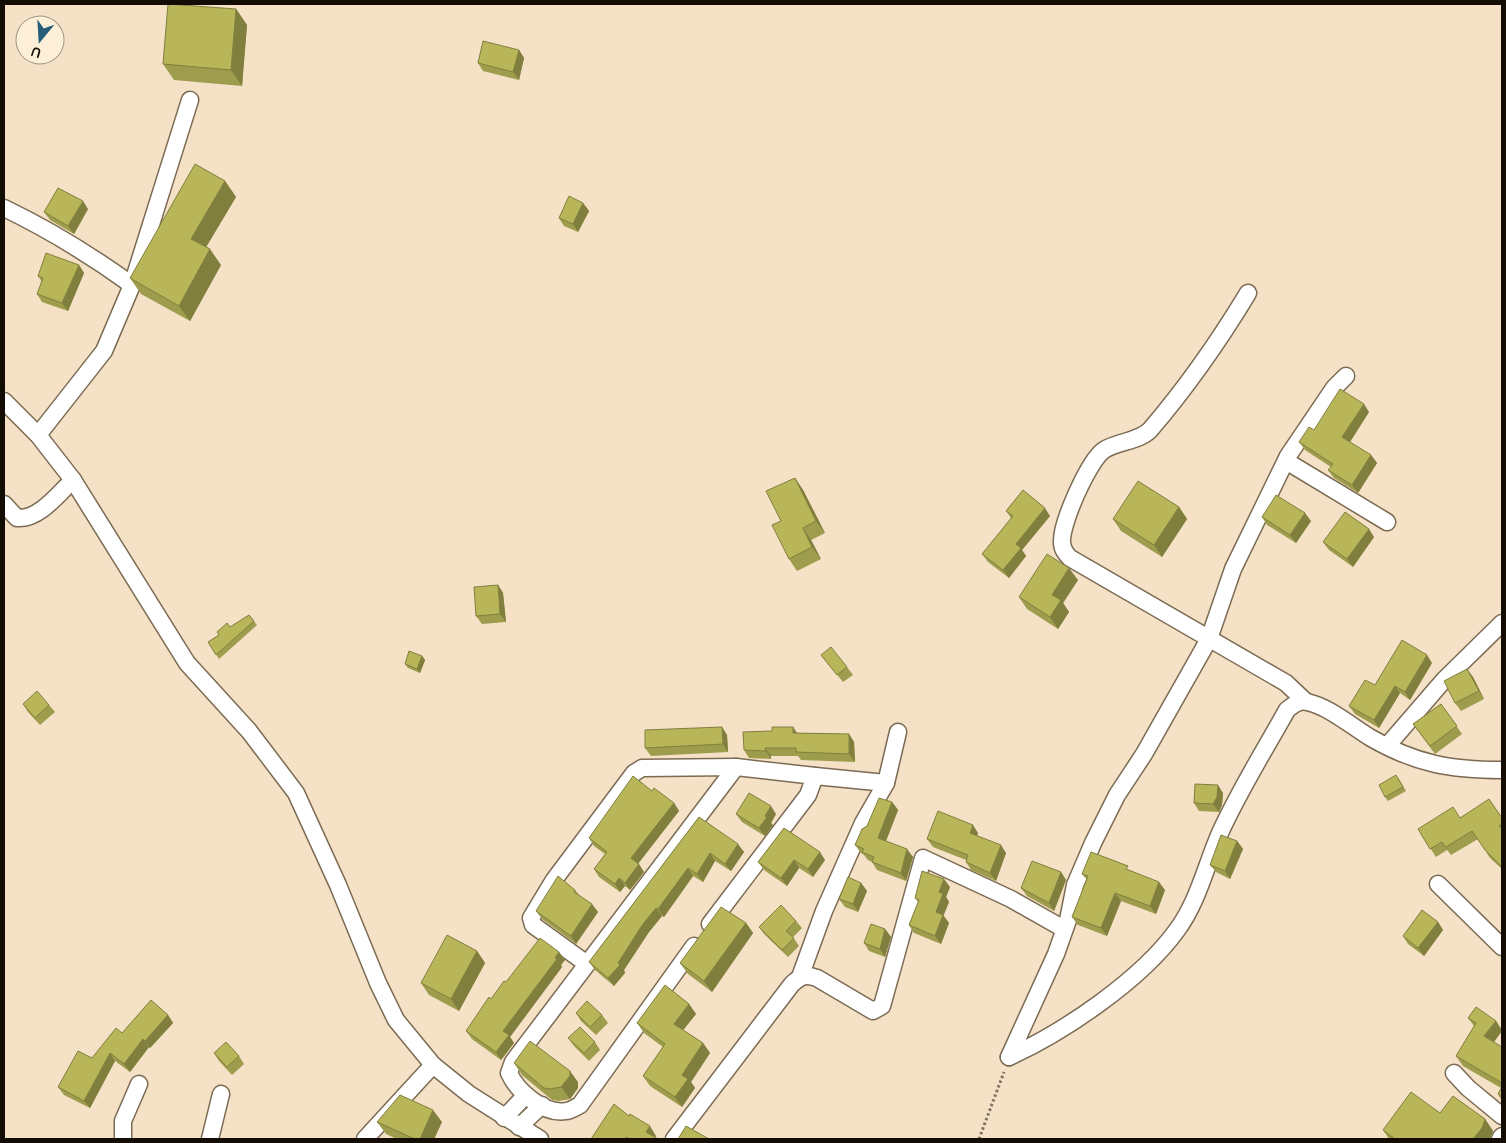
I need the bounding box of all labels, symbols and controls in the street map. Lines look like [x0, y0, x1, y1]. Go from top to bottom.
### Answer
north arrow [15, 15, 65, 65]
text: U [29, 42, 43, 62]

